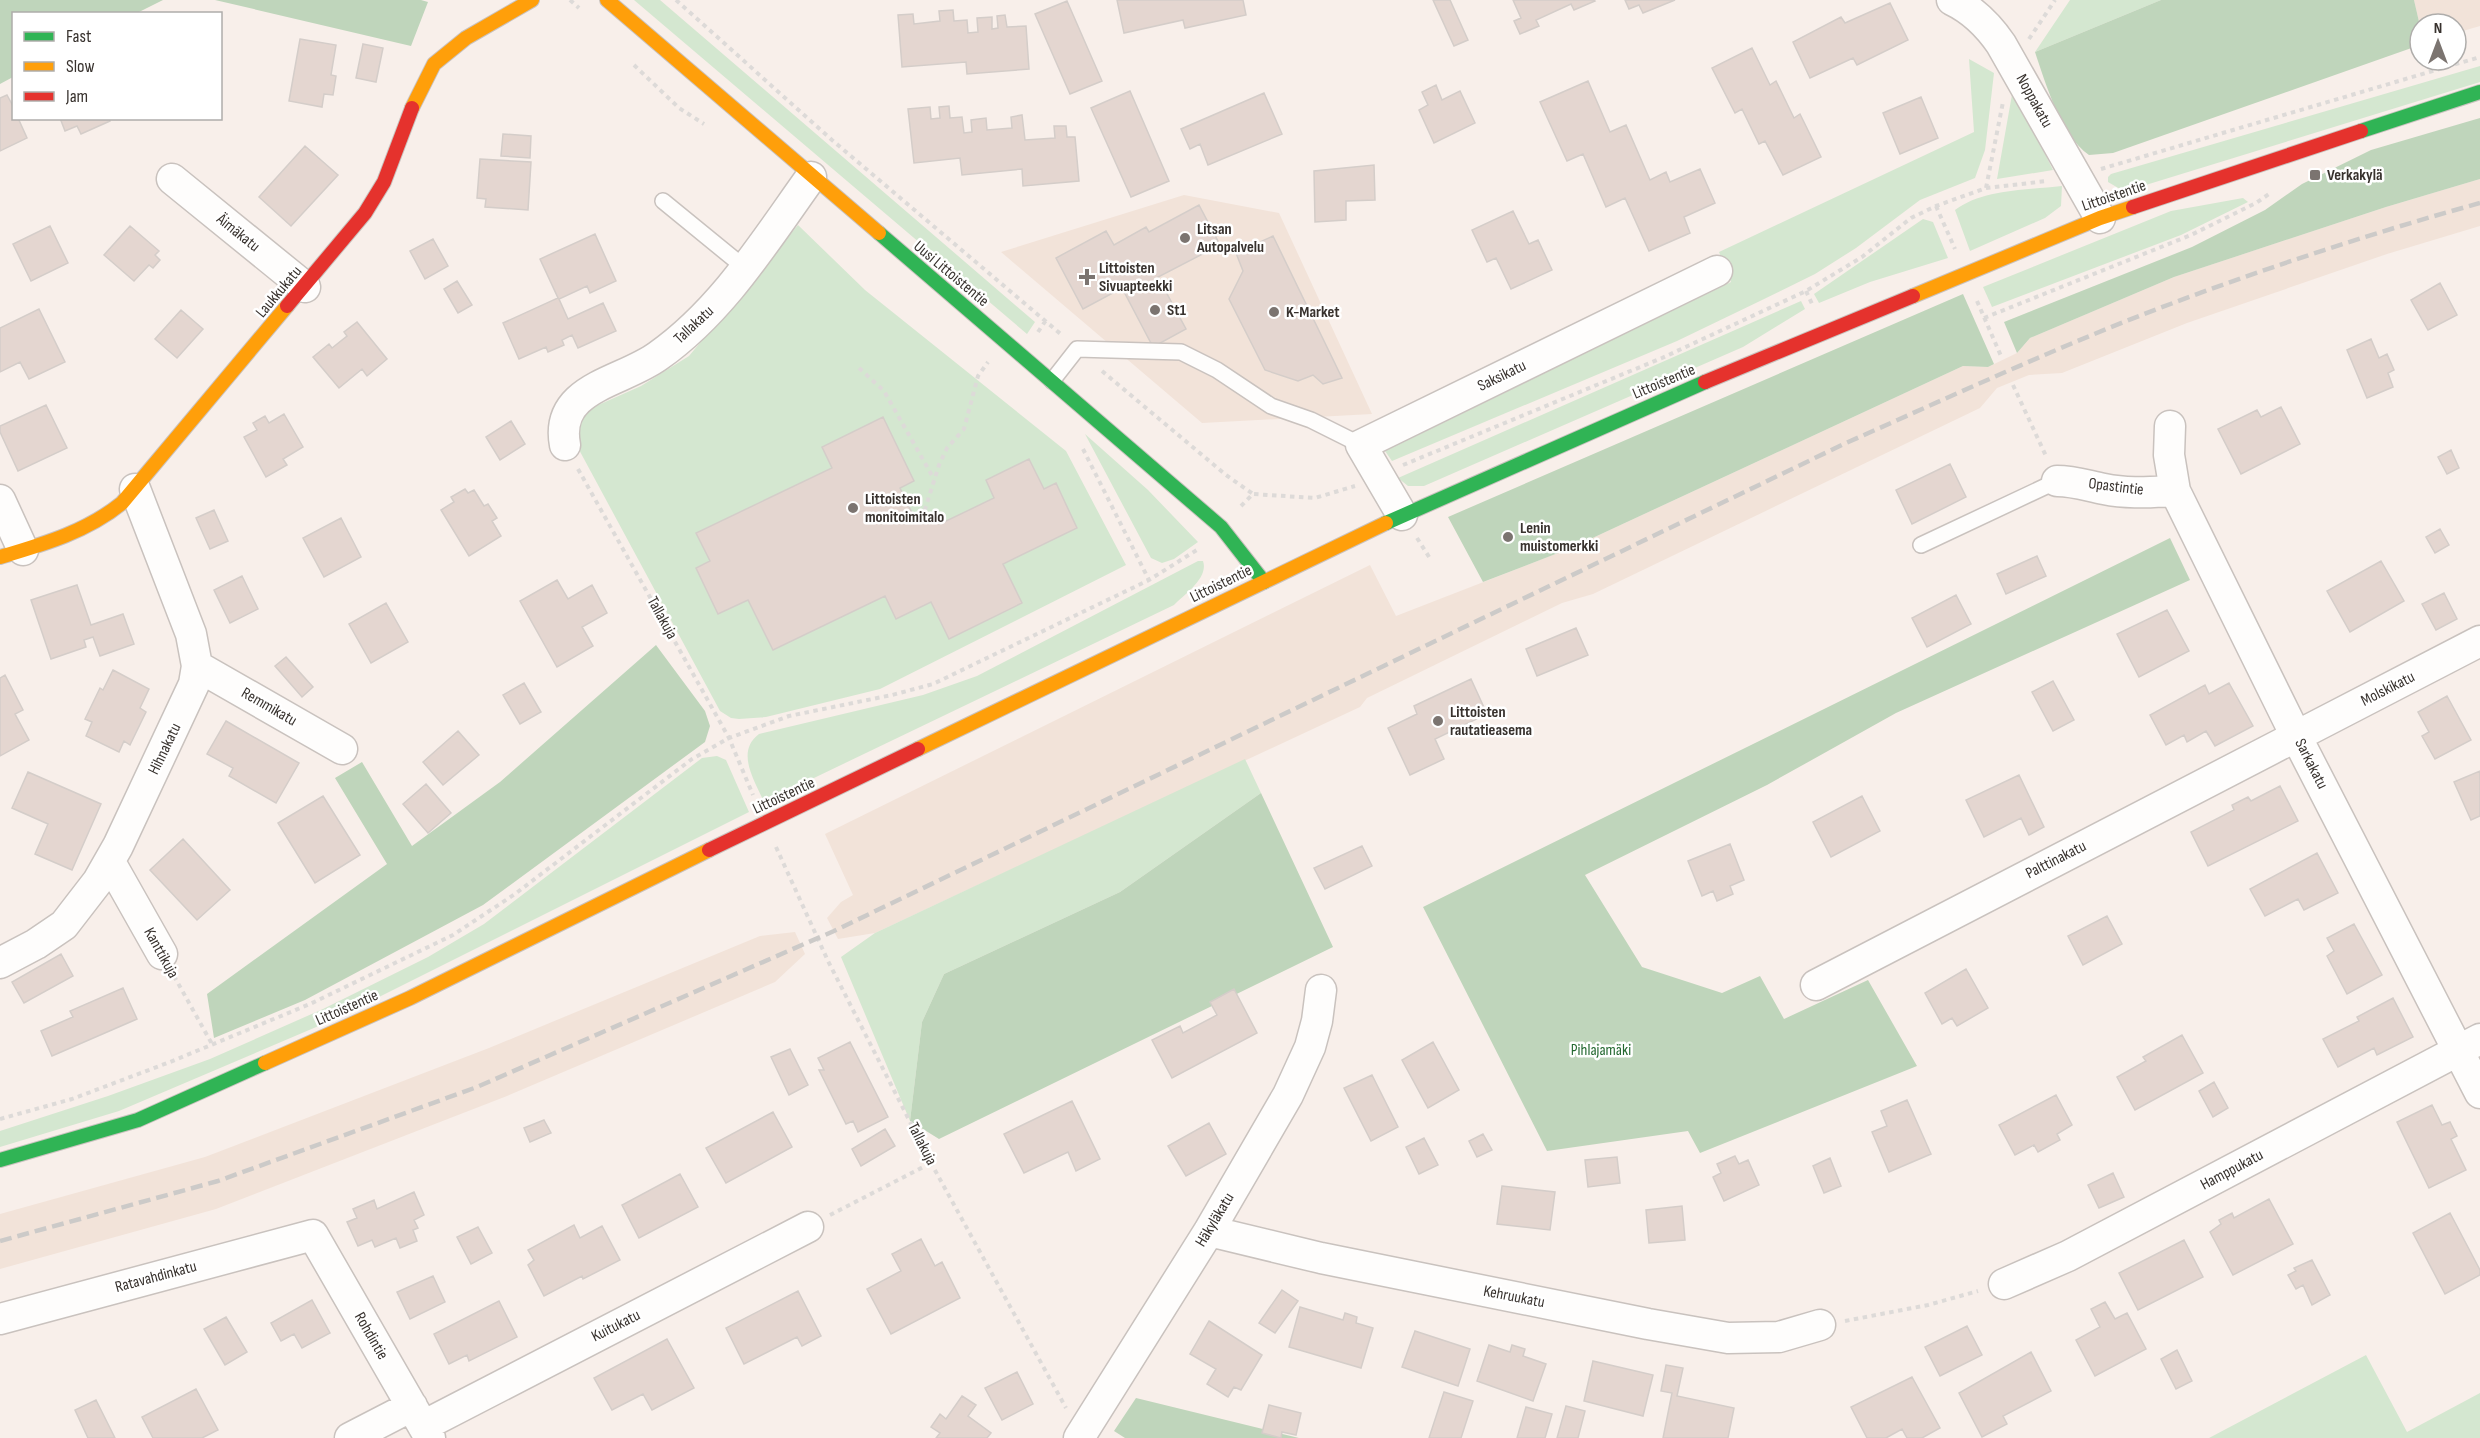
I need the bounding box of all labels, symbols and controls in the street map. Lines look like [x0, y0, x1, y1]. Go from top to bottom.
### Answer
legend [12, 12, 222, 120]
north arrow [2408, 12, 2468, 72]
text: N [2434, 19, 2442, 38]
text: Fast [66, 26, 92, 47]
text: Slow [66, 56, 95, 77]
street label: Noppakatu [2012, 71, 2056, 131]
text: Jam [65, 86, 88, 107]
place label: Verkakylä [2327, 166, 2382, 185]
marker: Verkakylä [2308, 168, 2322, 182]
street label: Littoistentie [2080, 176, 2148, 216]
street label: Äimäkatu [212, 209, 263, 256]
place label: Litsan Autopalvelu [1196, 220, 1264, 257]
marker: Litsan Autopalvelu [1178, 231, 1192, 245]
street label: Uusi Littoistentie [910, 237, 992, 311]
place label: Littoisten Sivuapteekki [1099, 259, 1172, 296]
street label: Laukkukatu [252, 262, 306, 322]
marker: Littoisten Sivuapteekki [1080, 270, 1094, 284]
place label: St1 [1167, 301, 1187, 320]
street label: Tallakatu [670, 302, 718, 348]
marker: St1 [1148, 303, 1162, 317]
place label: K-Market [1286, 303, 1340, 322]
marker: K-Market [1267, 305, 1281, 319]
street label: Saksikatu [1475, 356, 1529, 396]
street label: Littoistentie [1630, 360, 1698, 404]
street label: Opastintie [2087, 474, 2145, 500]
place label: Littoisten monitoimitalo [865, 490, 944, 527]
marker: Littoisten monitoimitalo [846, 501, 860, 515]
place label: Lenin muistomerkki [1520, 519, 1598, 556]
marker: Lenin muistomerkki [1501, 530, 1515, 544]
street label: Littoistentie [1187, 561, 1255, 607]
street label: Tallakuja [643, 593, 681, 643]
street label: Molskikatu [2358, 667, 2418, 711]
street label: Remmikatu [238, 684, 300, 730]
place label: Littoisten rautatieasema [1450, 703, 1532, 740]
marker: Littoisten rautatieasema [1431, 714, 1445, 728]
street label: Hihnakatu [144, 720, 186, 778]
street label: Sarkakatu [2290, 736, 2332, 792]
street label: Littoistentie [750, 773, 818, 819]
street label: Palttinakatu [2023, 837, 2089, 883]
street label: Kanttikuja [139, 924, 183, 982]
street label: Littoistentie [313, 986, 381, 1030]
park label: Pihlajamäki [1571, 1041, 1631, 1060]
street label: Tallakuja [903, 1119, 941, 1169]
street label: Hamppukatu [2197, 1146, 2267, 1194]
street label: Häkyläkatu [1192, 1190, 1238, 1250]
street label: Ratavahdinkatu [113, 1257, 199, 1297]
street label: Kehruukatu [1482, 1282, 1546, 1312]
street label: Kuitukatu [588, 1306, 644, 1346]
street label: Rohdintie [350, 1309, 392, 1363]

